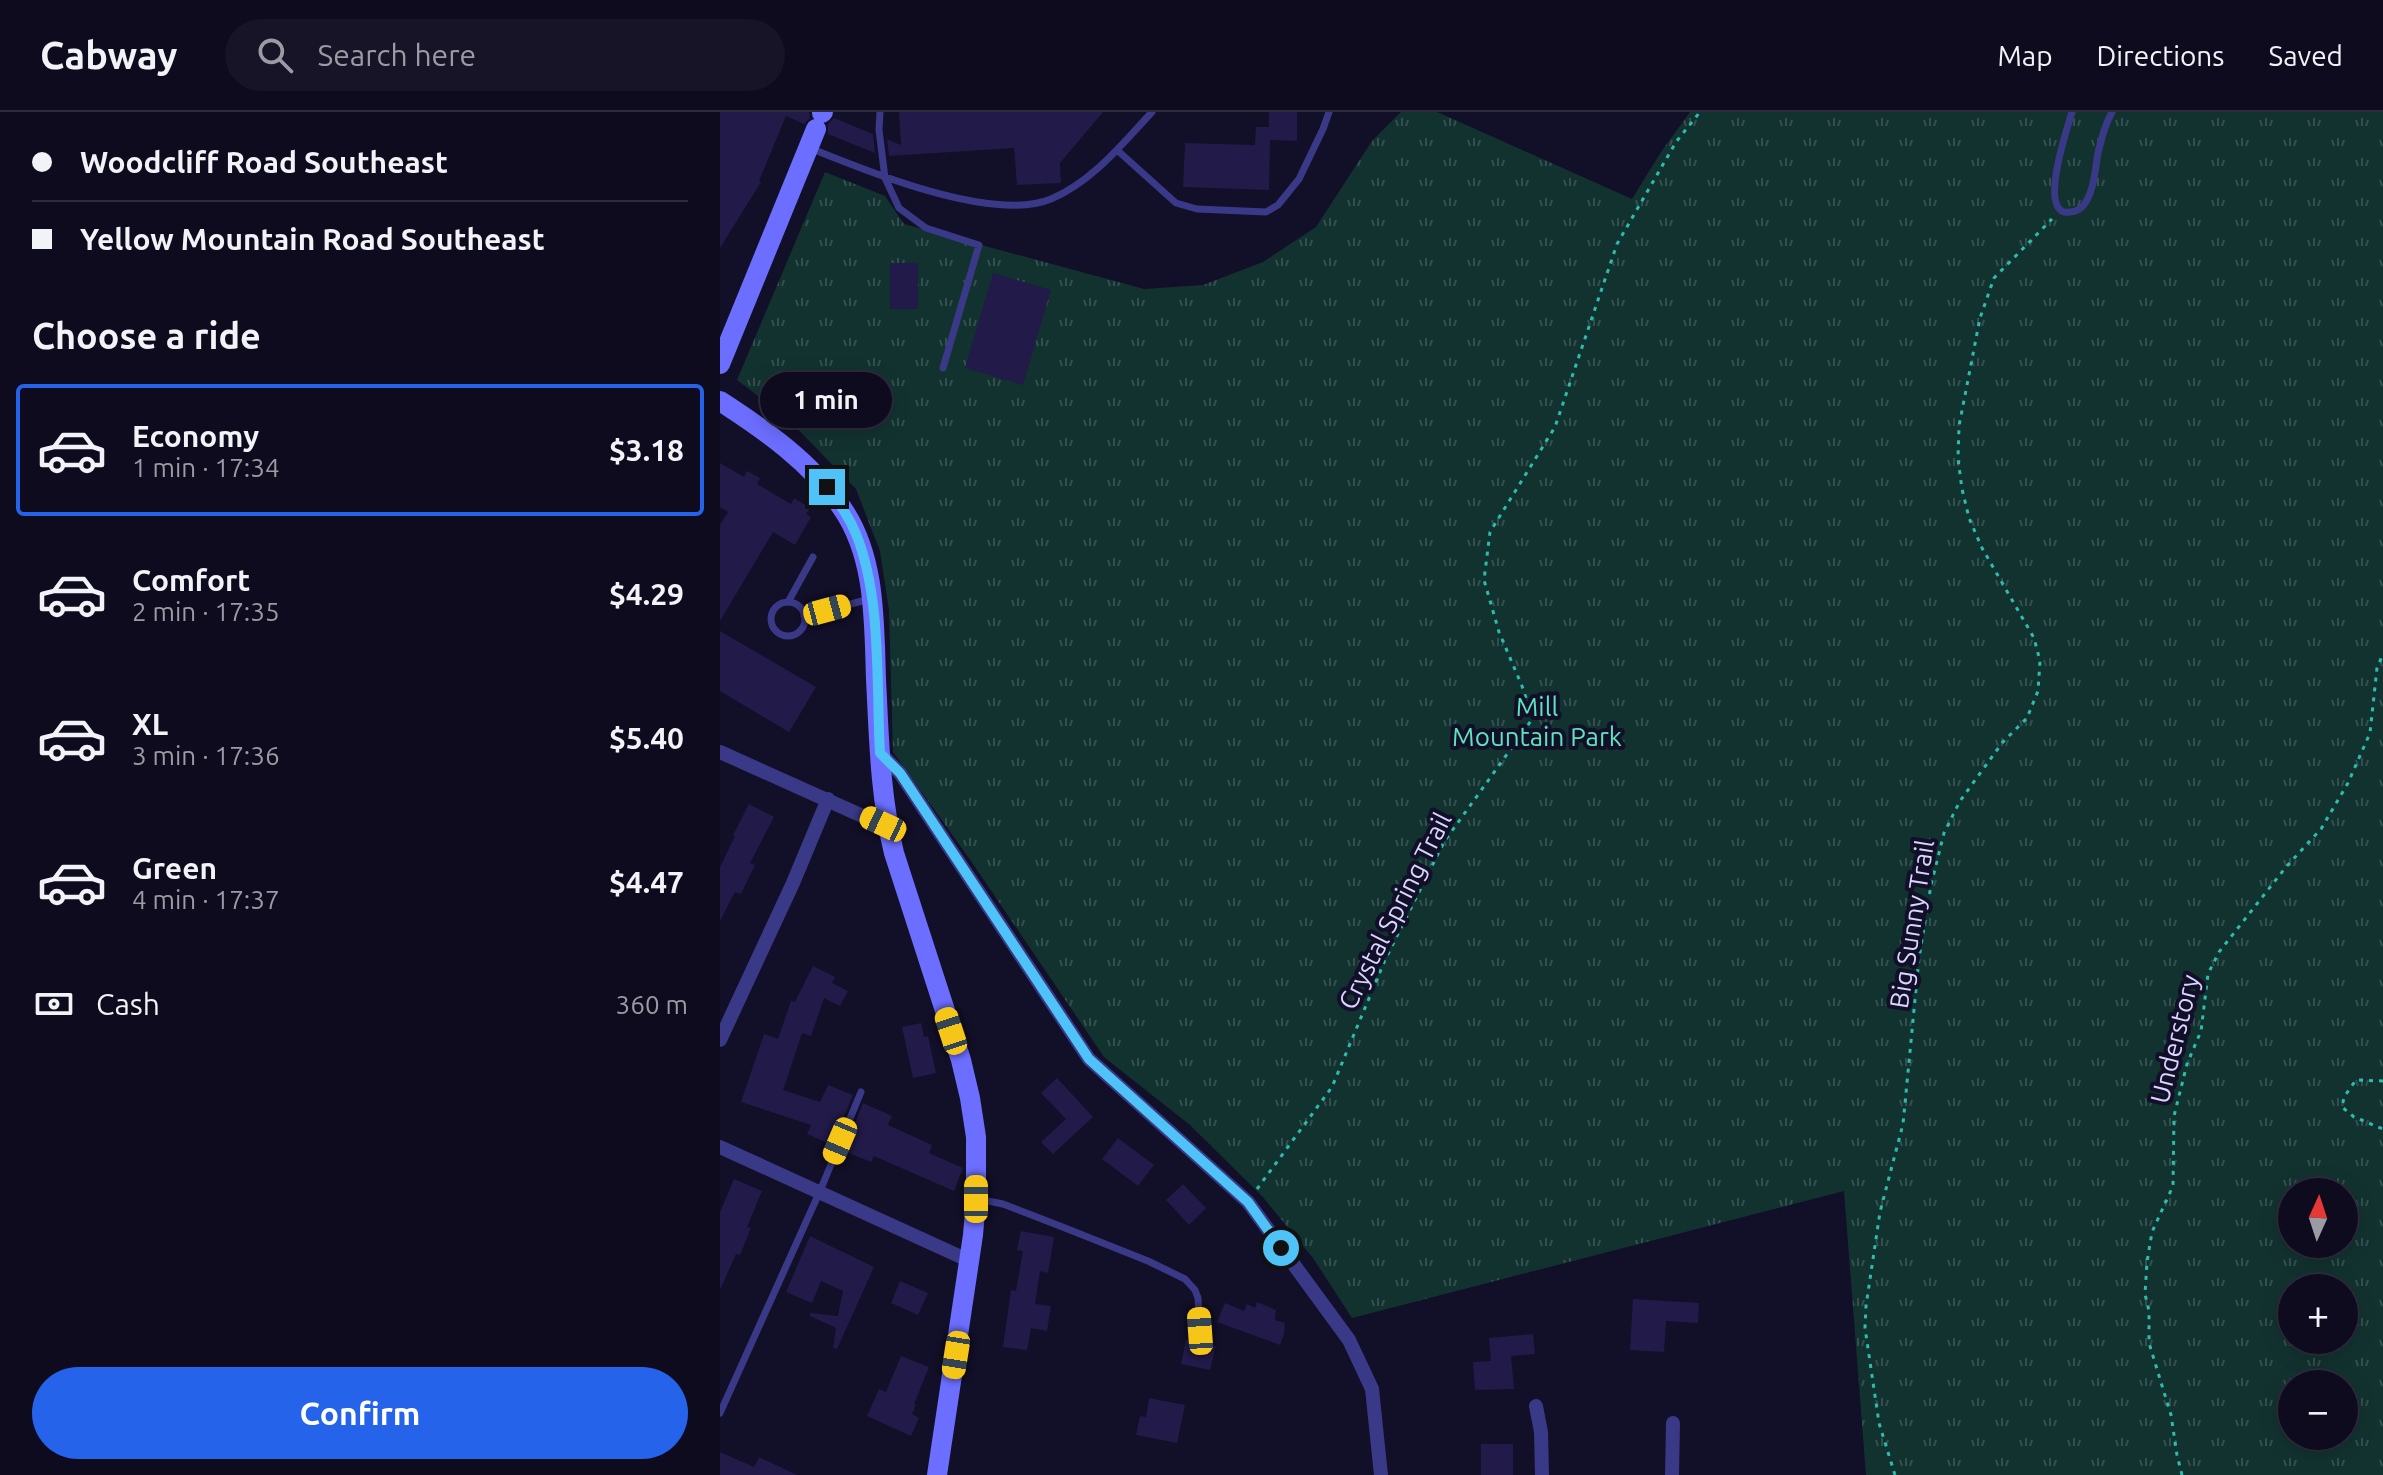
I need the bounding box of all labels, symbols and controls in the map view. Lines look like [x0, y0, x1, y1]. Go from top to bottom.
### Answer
search box [225, 19, 785, 91]
icon: search [253, 33, 297, 77]
text: Cabway [40, 34, 177, 76]
text: Search here [317, 38, 476, 72]
text: Map [1997, 40, 2053, 71]
text: Directions [2097, 40, 2224, 71]
text: Saved [2268, 40, 2343, 71]
text: Woodcliff Road Southeast [80, 145, 448, 179]
text: Yellow Mountain Road Southeast [80, 222, 545, 256]
text: Choose a ride [32, 315, 261, 356]
callout: 1 min [761, 371, 893, 427]
text: 1 min [793, 385, 859, 414]
icon: car [36, 414, 108, 486]
text: Economy [132, 419, 259, 453]
text: $3.18 [609, 433, 684, 467]
text: 1 min · 17:34 [132, 453, 280, 482]
route end [809, 469, 845, 505]
icon: car [36, 558, 108, 630]
text: Comfort [132, 563, 250, 597]
text: $4.29 [609, 577, 684, 611]
car [801, 592, 853, 628]
text: 2 min · 17:35 [132, 597, 280, 626]
park label: Mill Mountain Park [1452, 692, 1622, 751]
icon: car [36, 702, 108, 774]
text: XL [132, 707, 168, 741]
text: $5.40 [609, 721, 684, 755]
text: 3 min · 17:36 [132, 741, 280, 770]
car [856, 803, 910, 845]
street label: Crystal Spring Trail [1332, 807, 1457, 1014]
street label: Big Sunny Trail [1884, 837, 1939, 1010]
icon: car [36, 846, 108, 918]
text: Green [132, 851, 217, 885]
text: $4.47 [609, 865, 684, 899]
text: 4 min · 17:37 [132, 885, 280, 914]
street label: Understory [2145, 972, 2205, 1106]
icon: cash [32, 982, 76, 1026]
text: Cash [96, 987, 160, 1021]
text: 360 m [616, 990, 688, 1019]
car [932, 1004, 970, 1058]
car [820, 1114, 860, 1168]
car [964, 1175, 988, 1223]
north arrow [2278, 1178, 2358, 1258]
map controls [2278, 1178, 2358, 1450]
route start [1263, 1230, 1299, 1266]
button: + [2278, 1274, 2358, 1354]
car [1186, 1306, 1214, 1356]
car [940, 1329, 972, 1381]
button: Confirm [32, 1367, 688, 1459]
button: − [2278, 1370, 2358, 1450]

